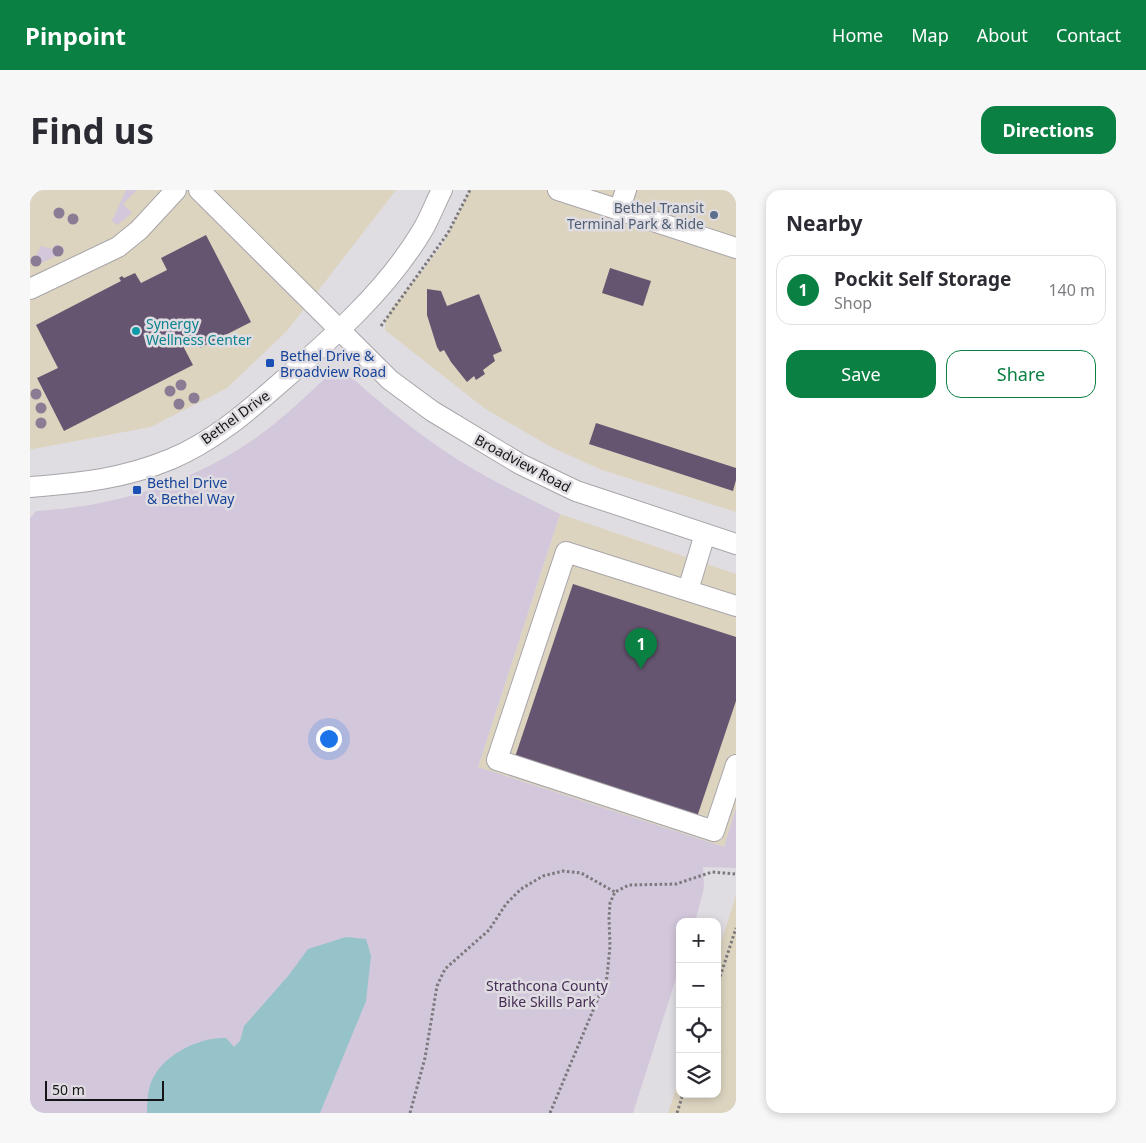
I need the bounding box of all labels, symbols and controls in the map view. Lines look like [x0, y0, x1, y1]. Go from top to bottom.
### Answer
text: Pinpoint [25, 19, 126, 52]
text: Home [832, 23, 883, 47]
text: Map [911, 23, 949, 47]
text: About [977, 23, 1028, 47]
text: Contact [1056, 23, 1121, 47]
button: Directions [981, 106, 1116, 154]
text: Find us [30, 107, 154, 154]
place label: Bethel Transit Terminal Park & Ride [567, 198, 704, 233]
marker: Bethel Transit Terminal Park & Ride [708, 209, 720, 221]
text: Nearby [786, 209, 862, 237]
text: Pockit Self Storage [834, 266, 1011, 292]
text: 1 [798, 279, 808, 301]
text: 140 m [1048, 279, 1095, 301]
text: Shop [834, 292, 872, 314]
place label: Synergy Wellness Center [146, 314, 252, 349]
marker: Synergy Wellness Center [130, 325, 142, 337]
place label: Bethel Drive & Broadview Road [280, 346, 386, 381]
button: Save [786, 350, 936, 398]
button: Share [946, 350, 1096, 398]
marker: Bethel Drive & Broadview Road [264, 357, 276, 369]
street label: Bethel Drive [197, 386, 273, 448]
street label: Broadview Road [472, 430, 574, 496]
place label: Bethel Drive & Bethel Way [147, 473, 235, 508]
marker: Bethel Drive & Bethel Way [131, 484, 143, 496]
pin: 1 [625, 628, 657, 669]
your location [316, 726, 342, 752]
map controls [676, 918, 721, 1098]
button: + [676, 918, 721, 963]
button: − [676, 963, 721, 1008]
park label: Strathcona County Bike Skills Park [486, 976, 609, 1011]
button: locate [676, 1008, 721, 1053]
button: layers [676, 1053, 721, 1098]
scale bar [45, 1078, 164, 1101]
text: 50 m [52, 1080, 85, 1099]

